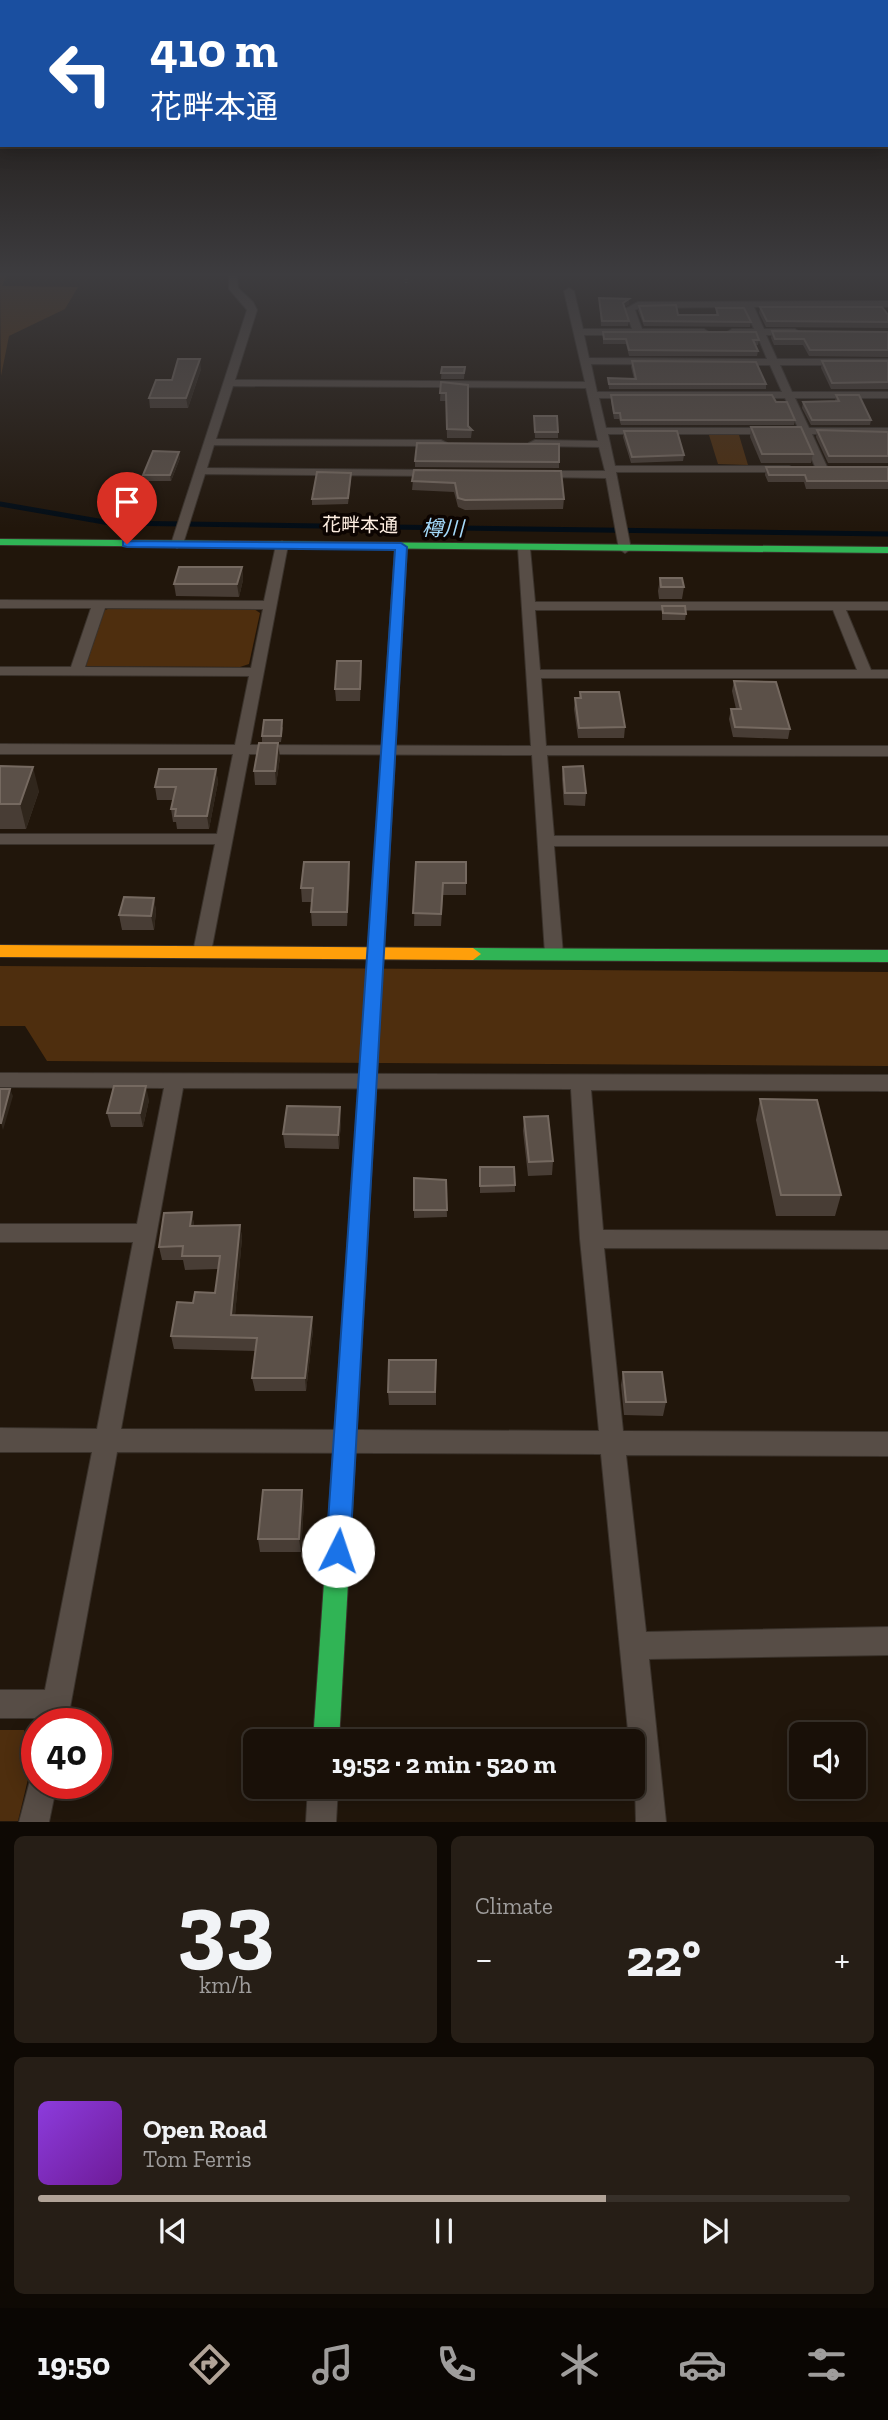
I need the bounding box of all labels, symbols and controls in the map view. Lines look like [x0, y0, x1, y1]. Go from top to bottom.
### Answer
text: 410 m [150, 21, 278, 80]
icon: left [35, 28, 126, 119]
text: 花畔本通 [150, 88, 278, 126]
pin [97, 472, 157, 544]
icon: arrive [108, 483, 146, 521]
street label: 花畔本通 [322, 513, 398, 537]
water label: 樽川 [422, 515, 466, 541]
position arrow [301, 1514, 375, 1588]
speed limit sign: 40 [21, 1708, 112, 1799]
map controls [789, 1722, 866, 1799]
button: sound [789, 1722, 866, 1799]
text: 19:52 · 2 min · 520 m [332, 1748, 556, 1780]
text: 33 [177, 1871, 274, 1980]
text: Climate [475, 1892, 553, 1920]
text: 22° [626, 1927, 701, 1989]
text: − [475, 1936, 493, 1982]
text: + [834, 1936, 850, 1982]
text: km/h [199, 1971, 252, 1999]
text: Open Road [143, 2113, 267, 2145]
text: Tom Ferris [143, 2145, 252, 2173]
icon: previous [154, 2212, 192, 2250]
icon: pause [425, 2212, 463, 2250]
icon: next [696, 2212, 734, 2250]
icon: directions [185, 2340, 234, 2389]
icon: music [308, 2340, 357, 2389]
icon: phone [432, 2340, 481, 2389]
icon: climate [555, 2340, 604, 2389]
icon: car [678, 2340, 727, 2389]
icon: filters [802, 2340, 851, 2389]
text: 19:50 [37, 2345, 110, 2383]

